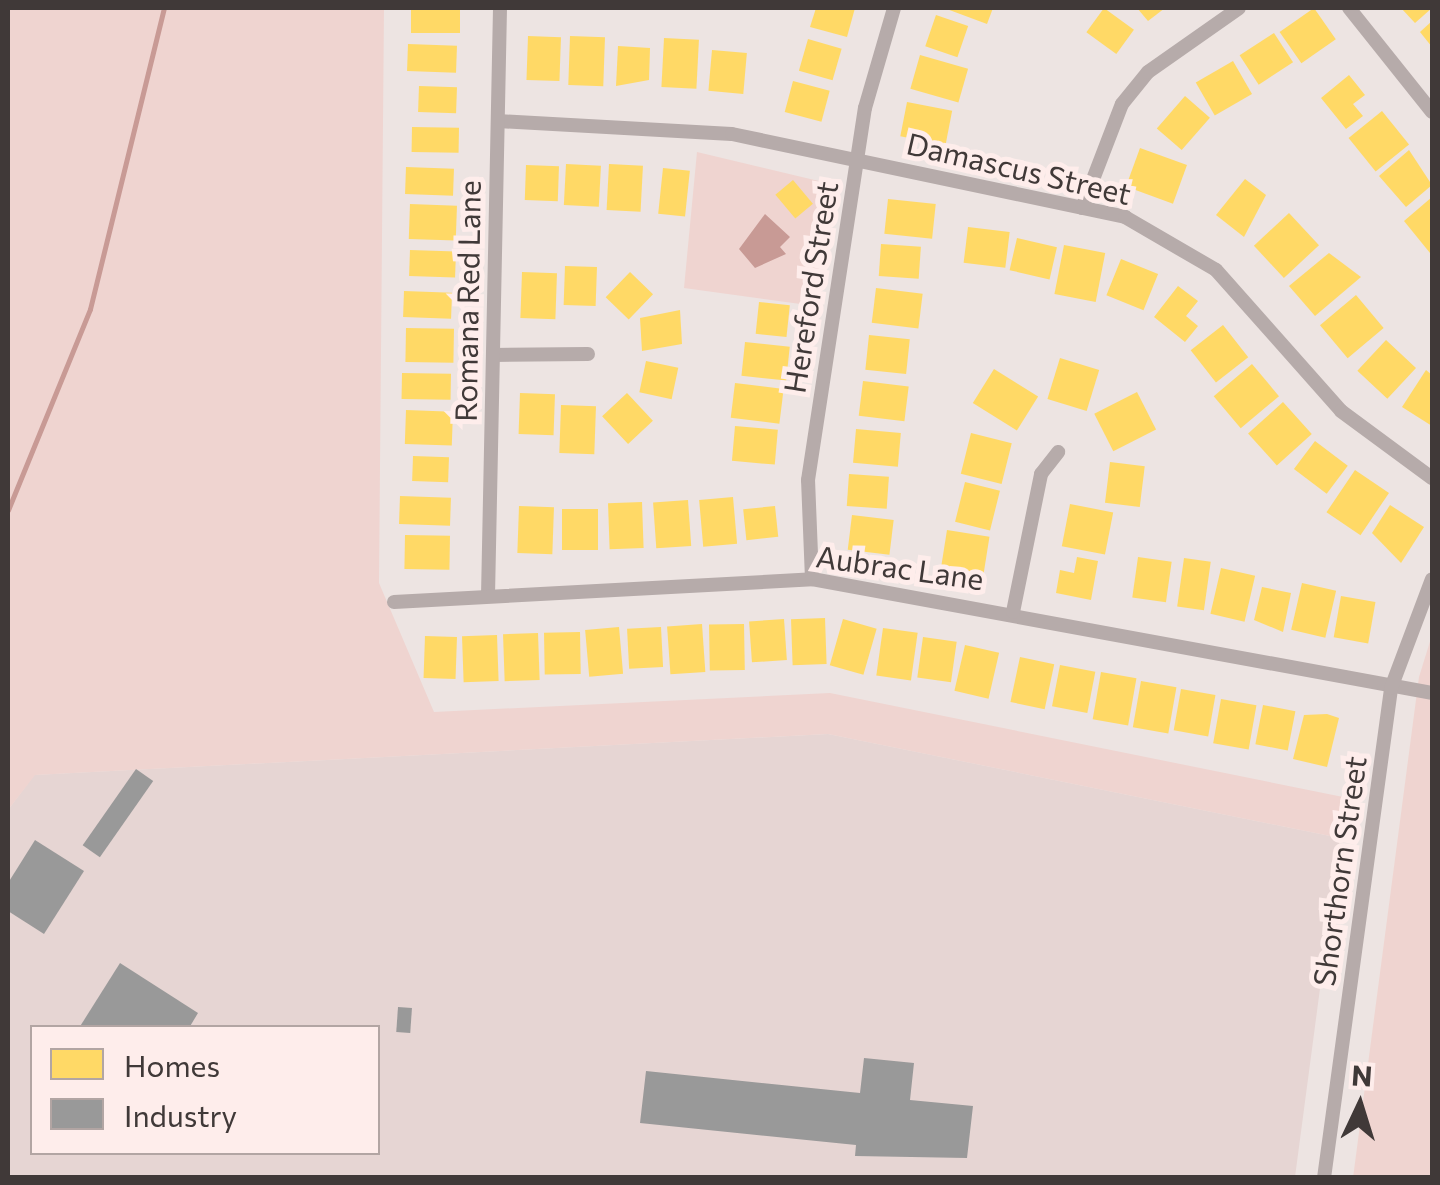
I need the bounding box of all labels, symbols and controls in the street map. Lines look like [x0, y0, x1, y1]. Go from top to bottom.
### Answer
street label: Damascus Street [903, 125, 1135, 211]
street label: Hereford Street [776, 179, 844, 395]
street label: Romana Red Lane [447, 180, 487, 422]
street label: Aubrac Lane [814, 537, 986, 597]
street label: Shorthorn Street [1305, 754, 1373, 988]
legend [30, 1025, 380, 1155]
text: Homes [124, 1046, 220, 1083]
north arrow [1310, 1055, 1410, 1155]
text: N [1350, 1057, 1374, 1093]
text: Industry [124, 1096, 237, 1133]

